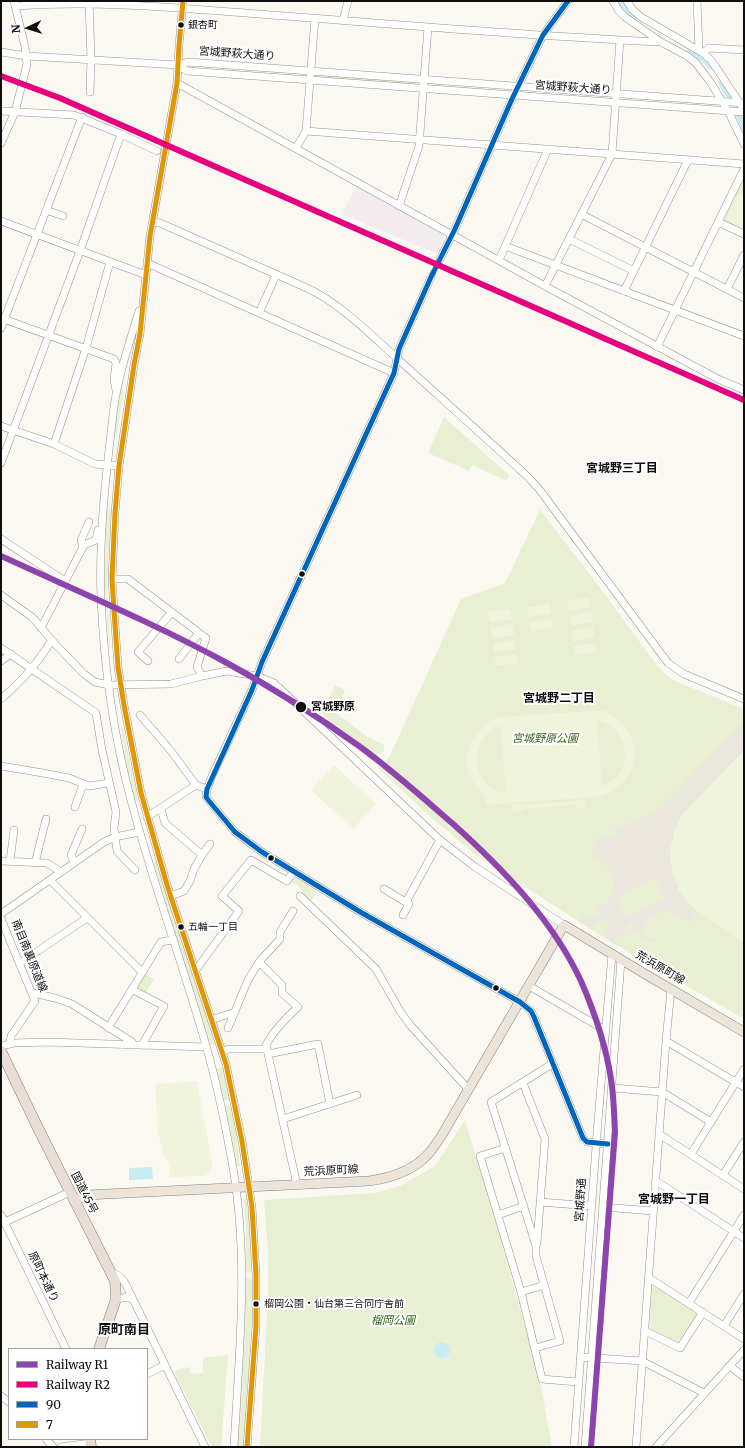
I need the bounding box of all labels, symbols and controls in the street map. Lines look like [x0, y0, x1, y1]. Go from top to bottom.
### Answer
north arrow [8, 8, 48, 48]
place label: 銀杏町 [188, 19, 218, 31]
marker: 銀杏町 [176, 20, 186, 30]
text: N [9, 24, 23, 34]
street label: 宮城野萩大通り [198, 45, 276, 63]
street label: 宮城野萩大通り [534, 79, 612, 97]
district label: 宮城野三丁目 [586, 462, 658, 476]
unlabelled marker [297, 569, 307, 579]
district label: 宮城野二丁目 [523, 692, 595, 706]
marker: 宮城野原 [294, 700, 308, 714]
place label: 宮城野原 [311, 700, 355, 714]
park label: 宮城野原公園 [512, 732, 578, 746]
unlabelled marker [266, 853, 276, 863]
street label: 南目南裏原道線 [8, 918, 50, 994]
place label: 五輪一丁目 [188, 921, 238, 933]
marker: 五輪一丁目 [176, 922, 186, 932]
street label: 荒浜原町線 [633, 949, 687, 987]
unlabelled marker [491, 983, 501, 993]
street label: 荒浜原町線 [303, 1163, 359, 1179]
street label: 国道45号 [68, 1170, 100, 1216]
street label: 宮城野通 [573, 1178, 589, 1222]
district label: 宮城野一丁目 [638, 1193, 710, 1207]
street label: 原町本通り [25, 1249, 61, 1305]
place label: 榴岡公園・仙台第三合同庁舎前 [264, 1298, 404, 1310]
marker: 榴岡公園・仙台第三合同庁舎前 [251, 1299, 261, 1309]
park label: 榴岡公園 [371, 1314, 415, 1328]
district label: 原町南目 [98, 1322, 150, 1338]
legend [8, 1348, 148, 1440]
text: Railway R1 [46, 1357, 108, 1372]
text: Railway R2 [46, 1377, 110, 1392]
text: 90 [46, 1397, 61, 1412]
text: 7 [46, 1417, 53, 1432]

